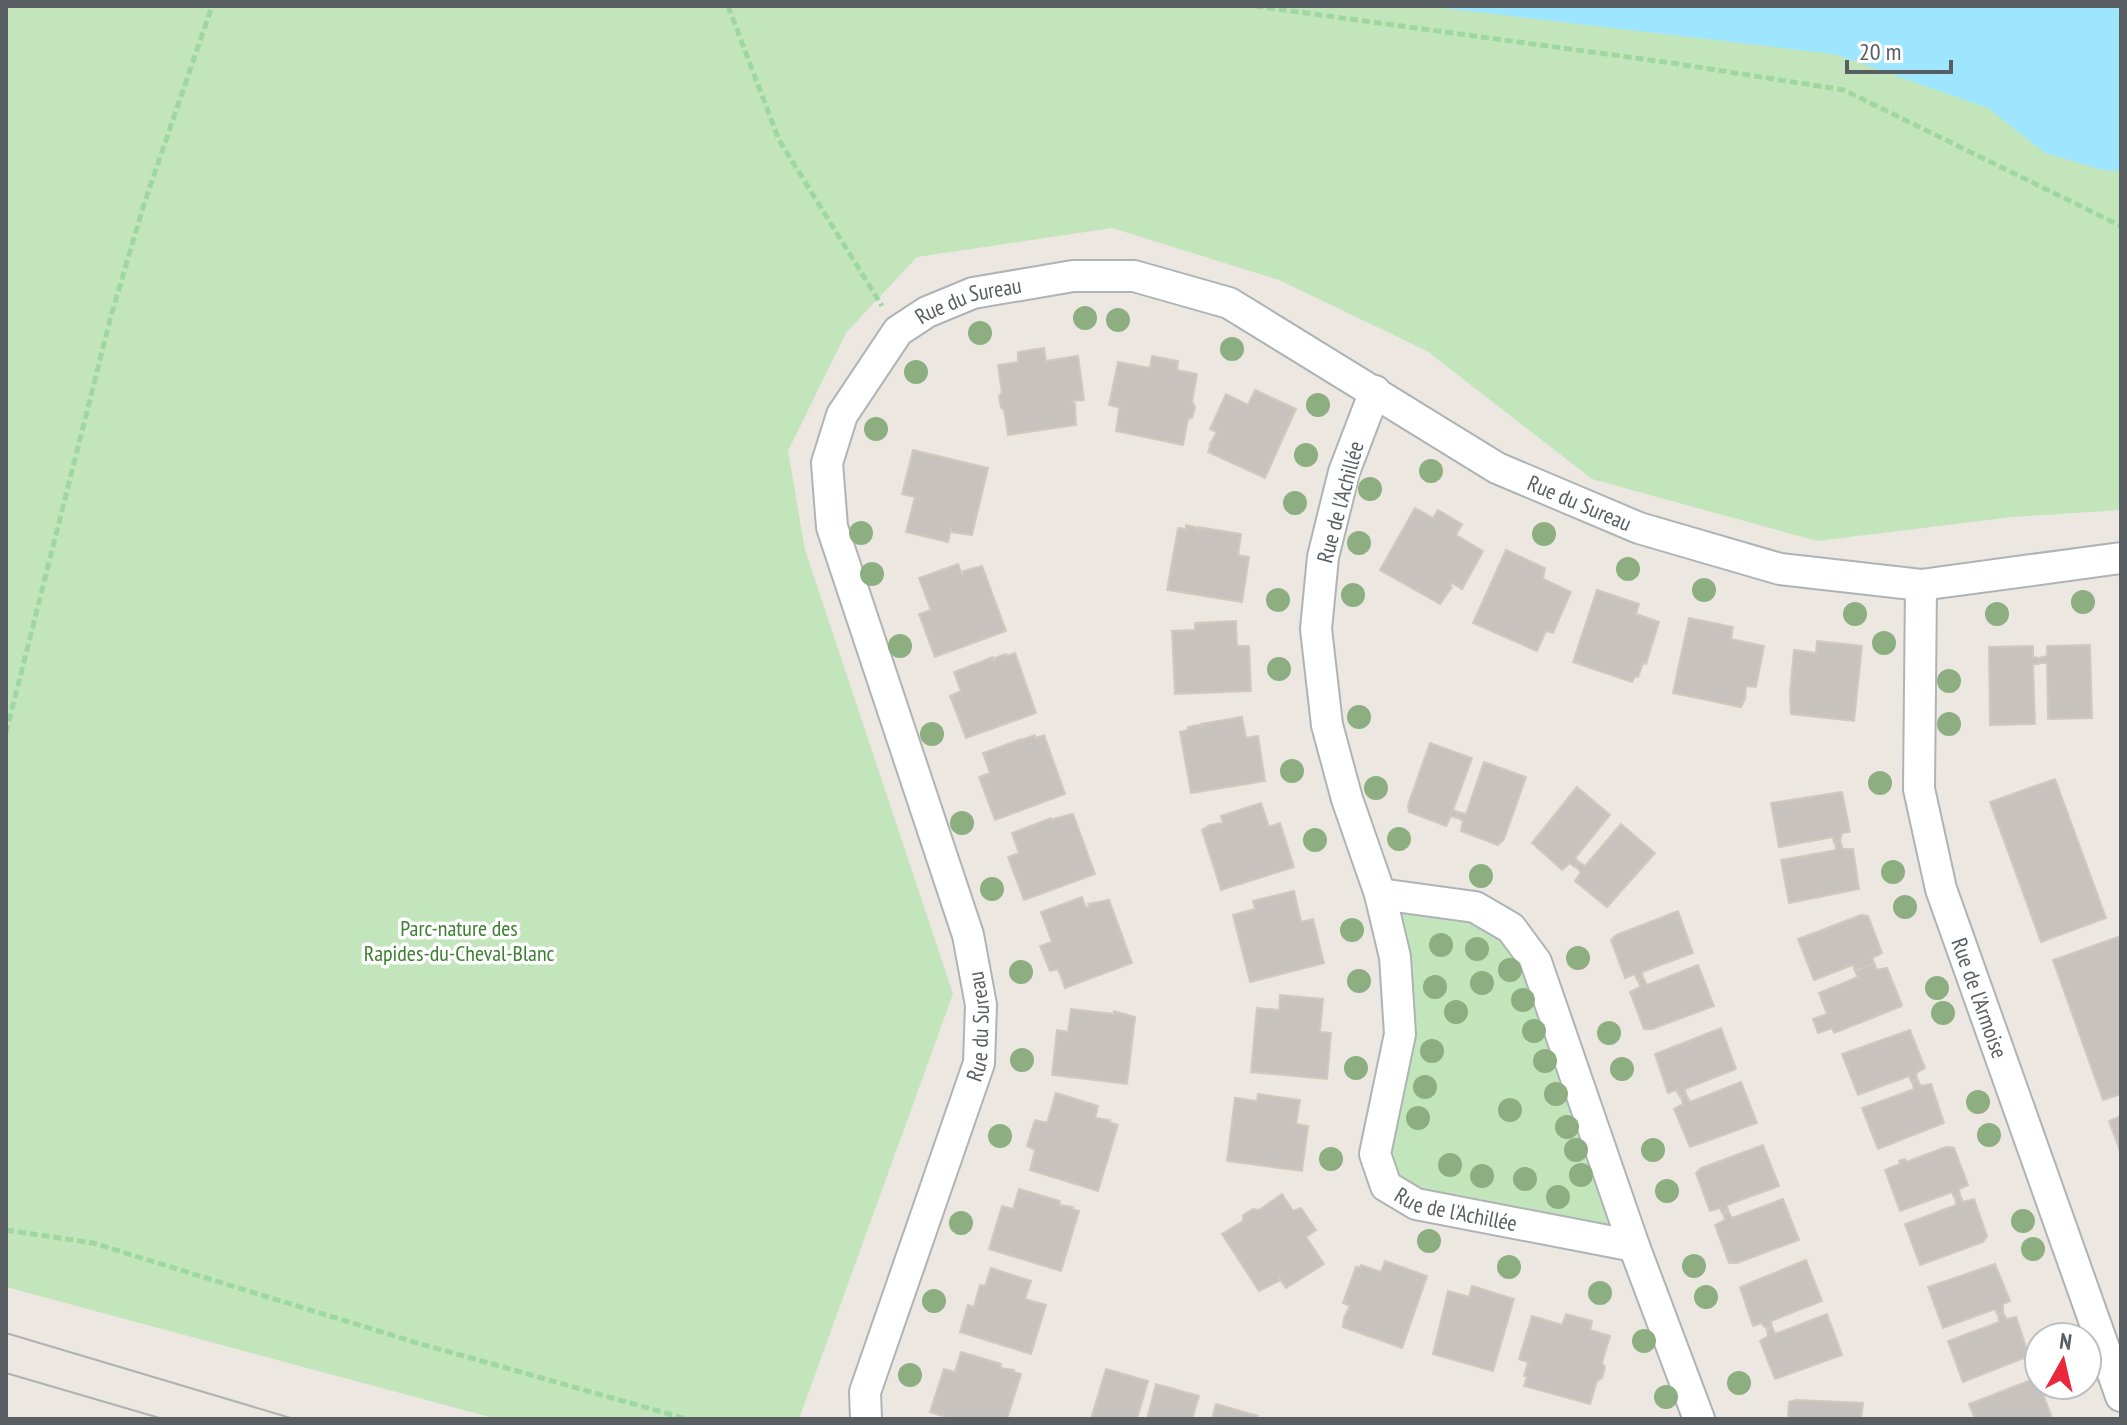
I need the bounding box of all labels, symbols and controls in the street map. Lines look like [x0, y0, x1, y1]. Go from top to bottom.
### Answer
scale bar [1847, 24, 1951, 74]
text: 20 m [1859, 36, 1901, 67]
street label: Rue du Sureau [910, 271, 1023, 330]
street label: Rue de l'Achillée [1310, 438, 1370, 566]
street label: Rue du Sureau [1523, 469, 1636, 537]
park label: Parc-nature des Rapides-du-Cheval-Blanc [364, 914, 555, 967]
street label: Rue de l'Armoise [1945, 934, 2014, 1062]
street label: Rue du Sureau [960, 969, 995, 1085]
street label: Rue de l'Achillée [1390, 1181, 1519, 1237]
north arrow [2023, 1321, 2103, 1401]
text: N [2058, 1327, 2074, 1356]

